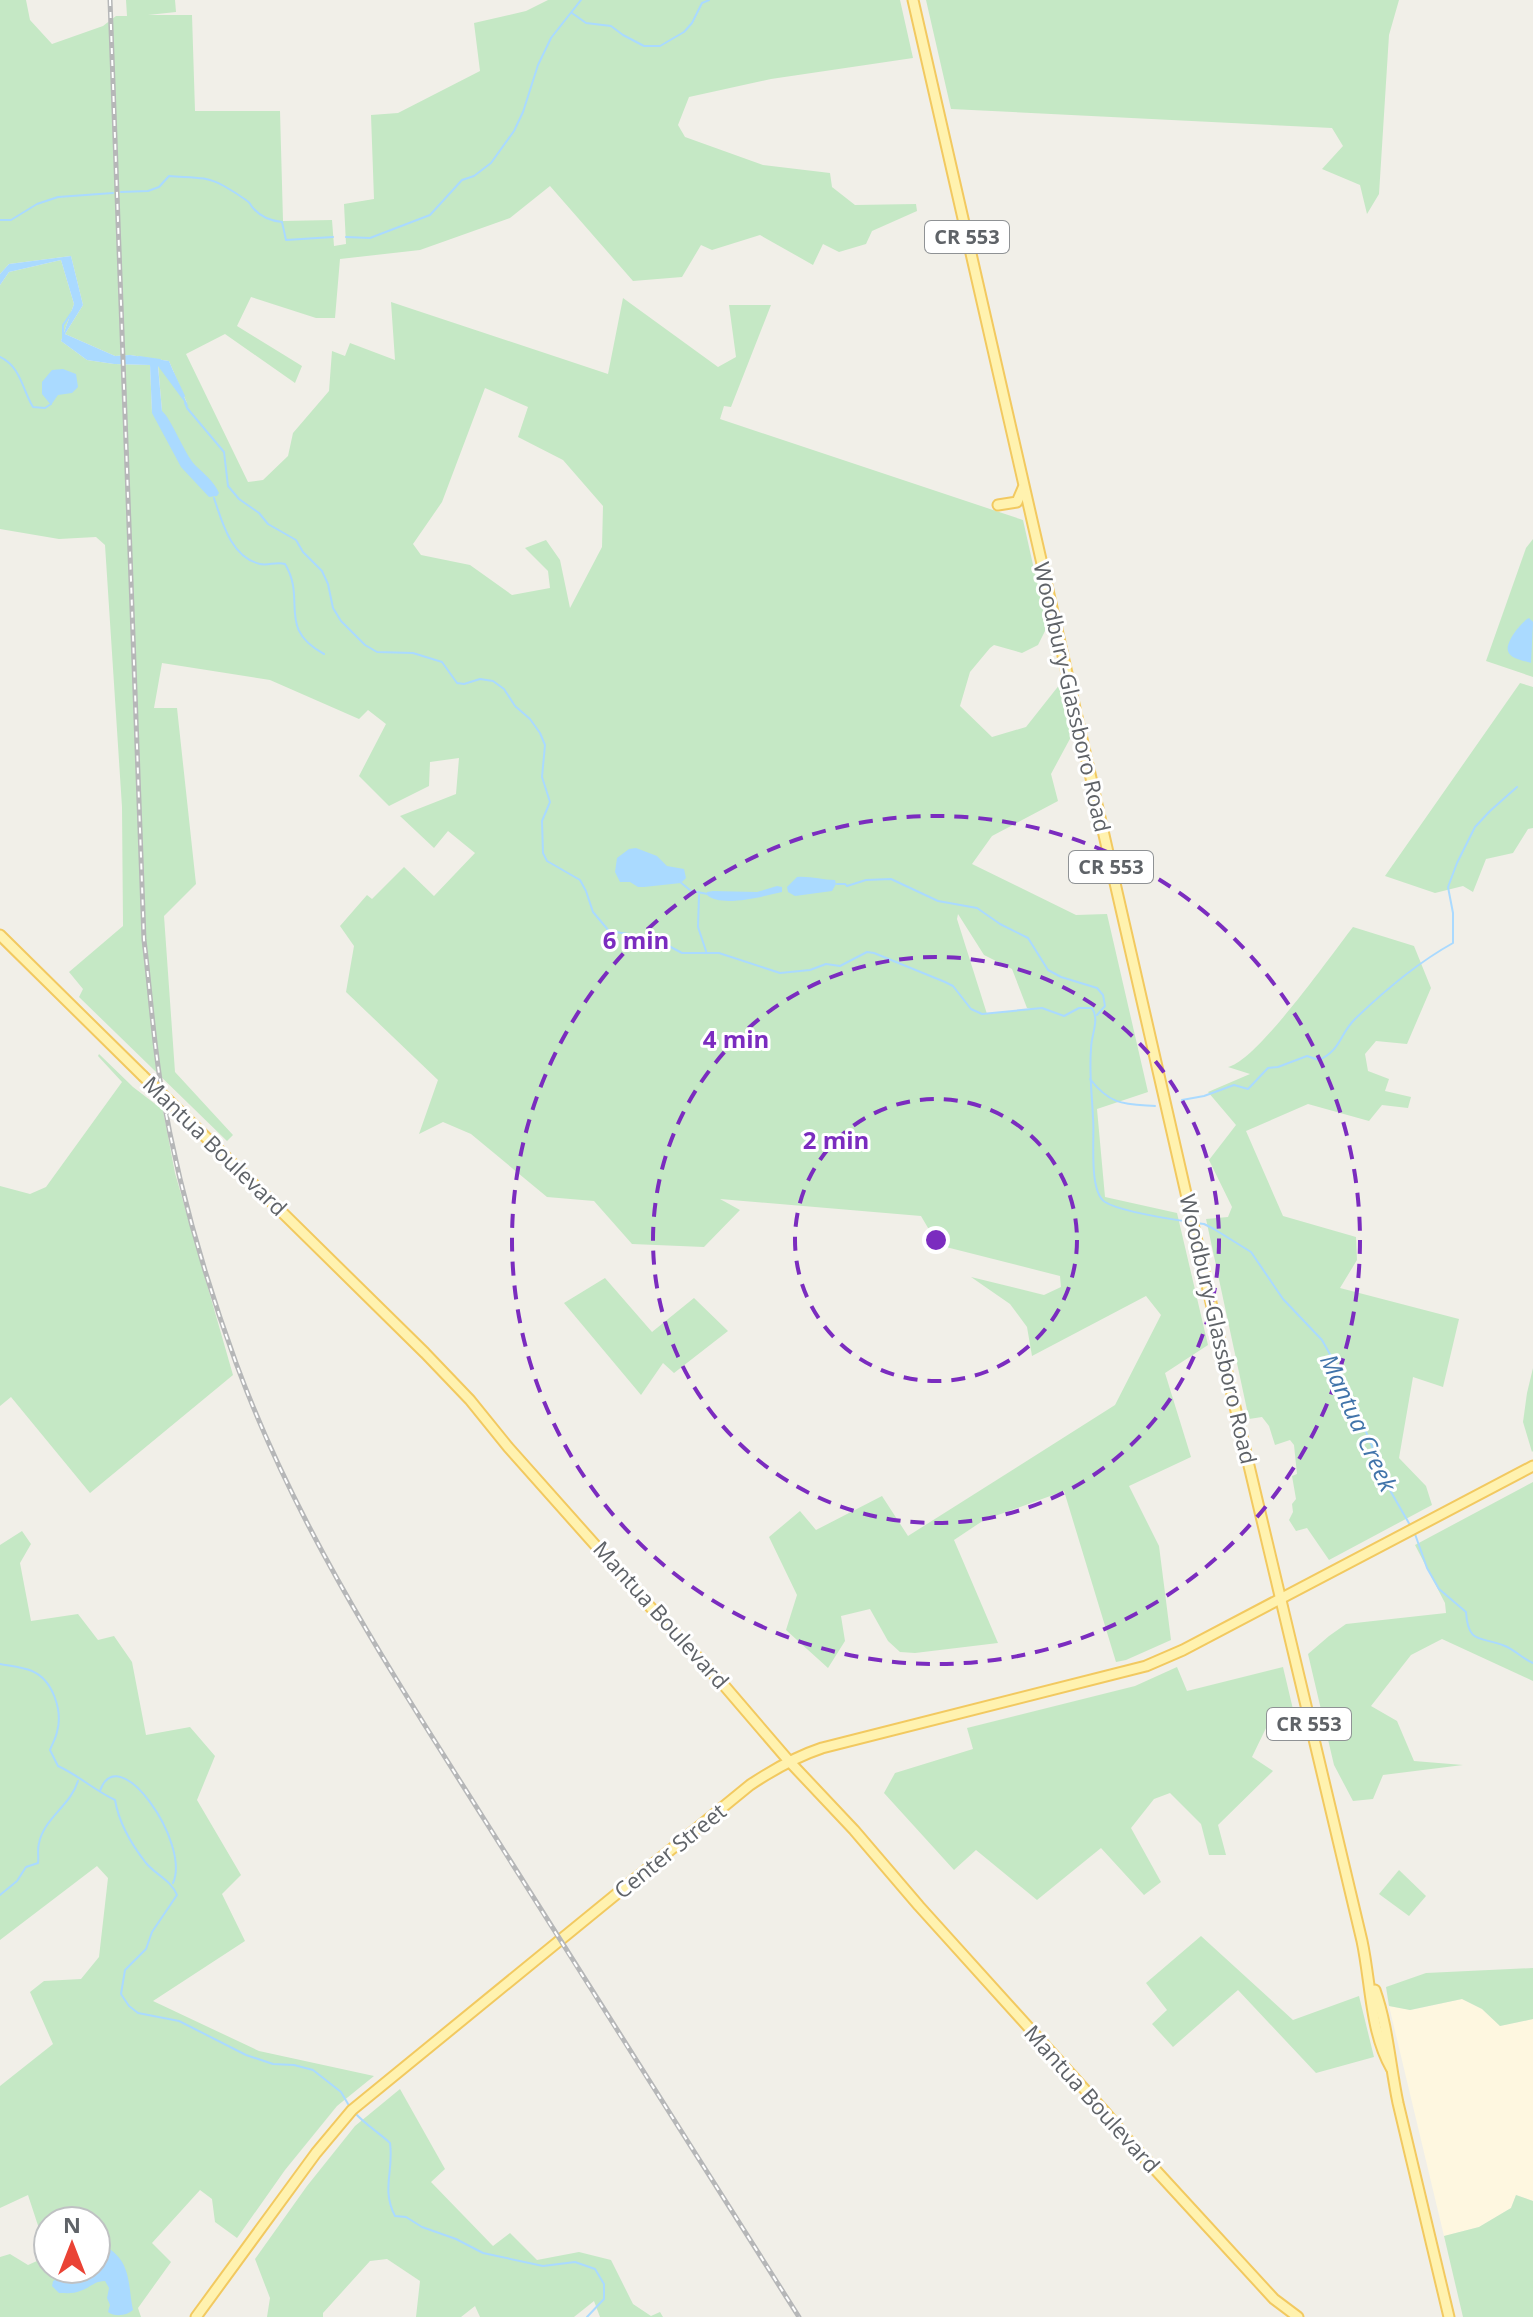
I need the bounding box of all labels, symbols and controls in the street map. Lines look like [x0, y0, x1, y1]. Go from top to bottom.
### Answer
road number: CR 553 [925, 221, 1009, 253]
street label: Woodbury-Glassboro Road [1027, 559, 1119, 835]
road number: CR 553 [1069, 851, 1153, 883]
text: 6 min [603, 923, 669, 956]
text: 4 min [703, 1022, 769, 1055]
street label: Mantua Boulevard [137, 1069, 294, 1222]
text: 2 min [803, 1123, 869, 1156]
street label: Woodbury-Glassboro Road [1173, 1191, 1265, 1467]
centre of rings [922, 1226, 950, 1254]
water label: Mantua Creek [1313, 1348, 1406, 1498]
street label: Mantua Boulevard [587, 1534, 736, 1695]
road number: CR 553 [1267, 1708, 1351, 1740]
street label: Center Street [607, 1796, 732, 1905]
street label: Mantua Boulevard [1018, 2018, 1167, 2179]
north arrow [32, 2205, 112, 2285]
text: N [63, 2209, 81, 2239]

